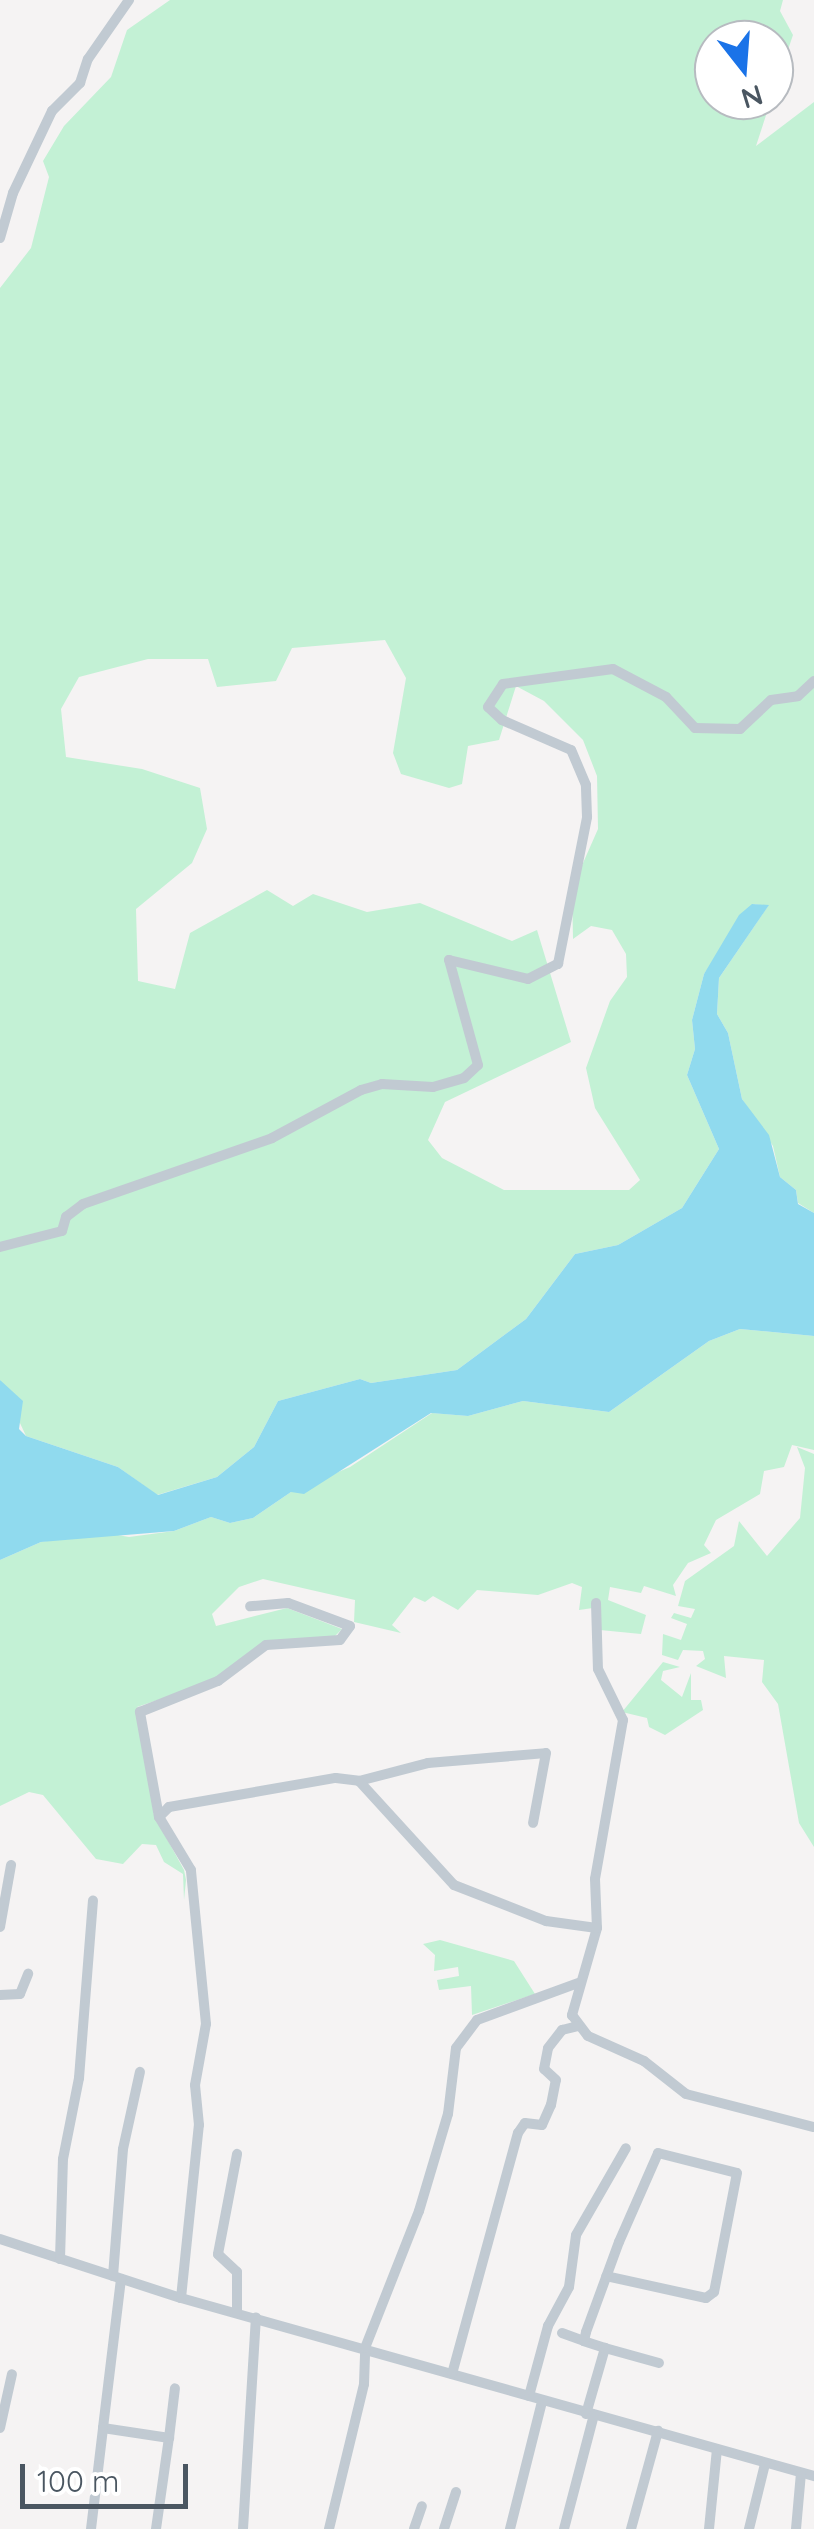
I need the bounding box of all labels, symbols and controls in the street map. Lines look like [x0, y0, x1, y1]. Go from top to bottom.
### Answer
north arrow [694, 20, 794, 120]
text: N [737, 78, 767, 117]
scale bar [25, 2444, 192, 2506]
text: 100 m [37, 2462, 119, 2500]

